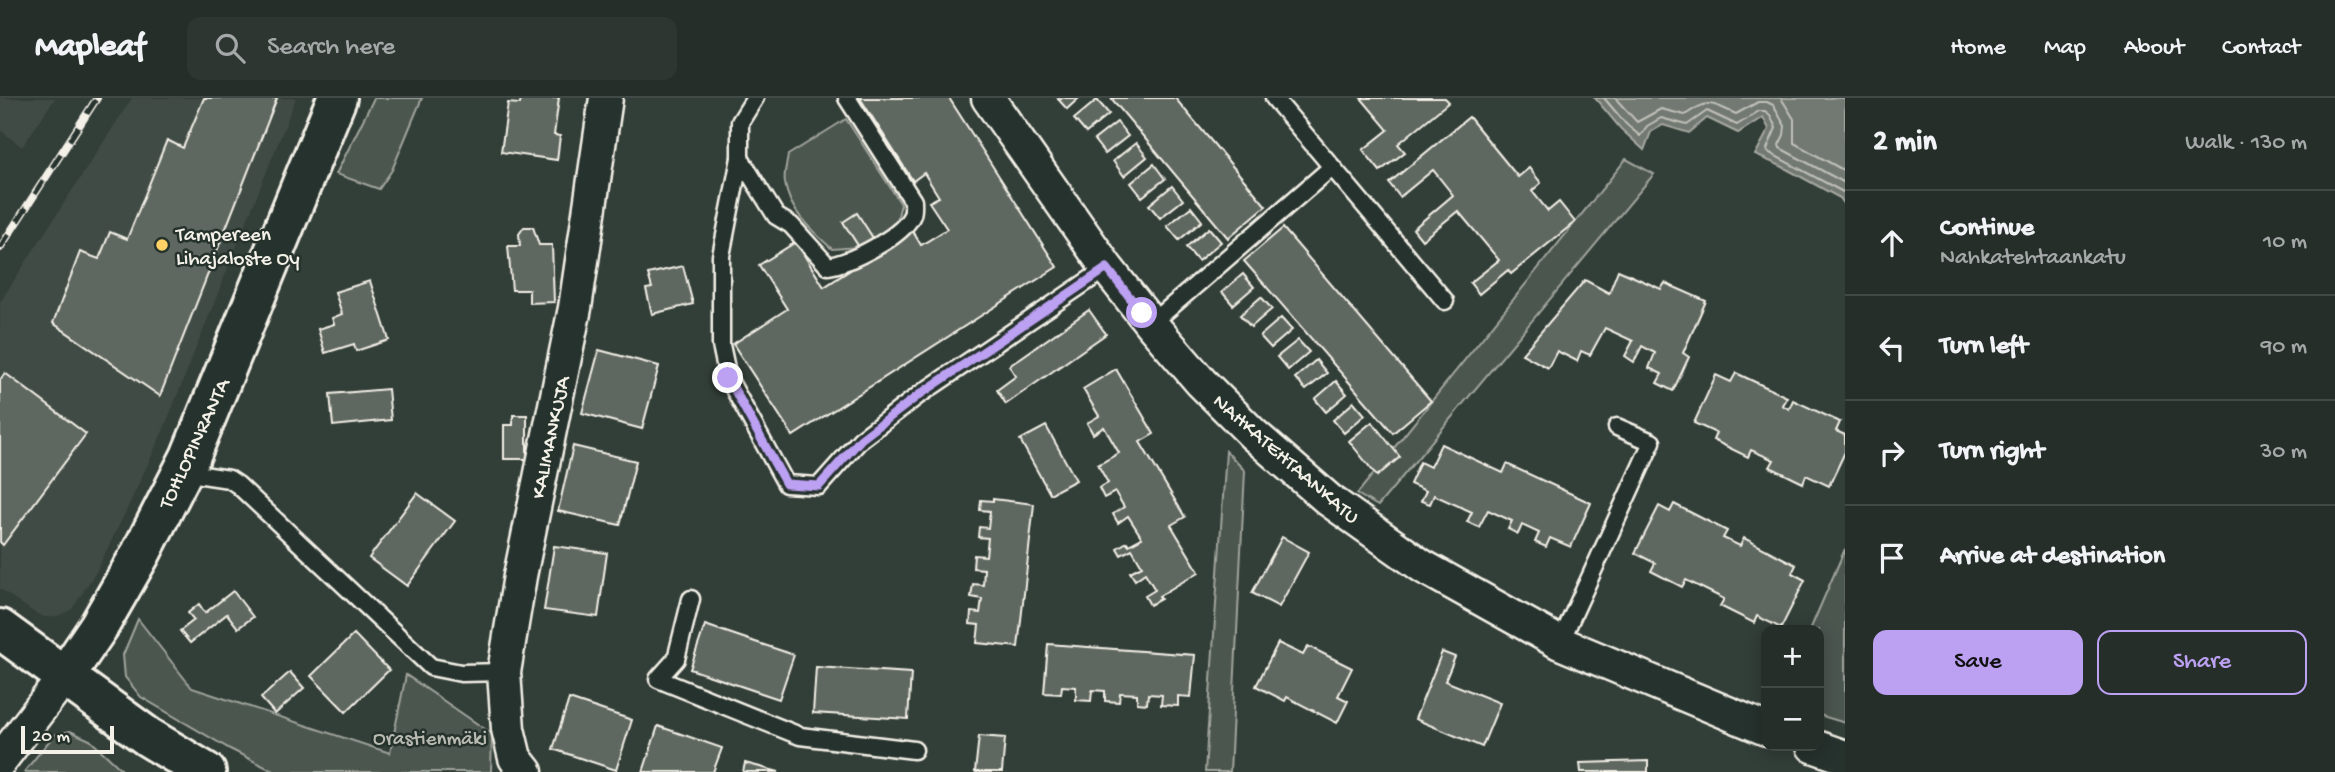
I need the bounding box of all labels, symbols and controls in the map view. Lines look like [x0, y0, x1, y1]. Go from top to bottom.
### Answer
search box [187, 17, 677, 80]
text: Mapleaf [35, 29, 145, 67]
icon: search [211, 29, 249, 67]
text: Search here [267, 33, 395, 64]
text: Home [1950, 34, 2006, 63]
text: Map [2044, 34, 2086, 63]
text: About [2124, 34, 2184, 63]
text: Contact [2222, 34, 2300, 63]
text: 2 min [1873, 126, 1937, 161]
text: Walk · 130 m [2185, 130, 2307, 157]
text: Continue [1940, 214, 2034, 245]
place label: Tampereen Lihajaloste Oy [175, 224, 300, 273]
icon: ahead [1873, 224, 1911, 262]
text: 10 m [2263, 229, 2307, 256]
marker: Tampereen Lihajaloste Oy [154, 237, 170, 253]
text: Nahkatehtaankatu [1940, 245, 2126, 272]
route start [1126, 297, 1157, 328]
icon: left [1873, 329, 1911, 367]
text: Turn left [1940, 332, 2028, 363]
text: 90 m [2261, 334, 2307, 361]
route end [712, 362, 743, 393]
street label: KALIMANKUJA [527, 373, 578, 501]
street label: TOHLOPINRANTA [155, 374, 238, 515]
street label: NAHKATEHTAANKATU [1206, 390, 1363, 531]
icon: right [1873, 434, 1911, 472]
text: Turn right [1940, 437, 2044, 468]
text: 30 m [2260, 439, 2307, 466]
icon: arrive [1873, 539, 1911, 577]
text: Arrive at destination [1940, 542, 2165, 573]
map controls [1761, 625, 1824, 751]
button: + [1761, 625, 1824, 688]
button: Save [1873, 630, 2083, 695]
button: Share [2097, 630, 2307, 695]
button: − [1761, 688, 1824, 751]
scale bar [21, 723, 114, 755]
text: 20 m [32, 726, 70, 749]
park label: Orastienmäki [373, 728, 487, 753]

